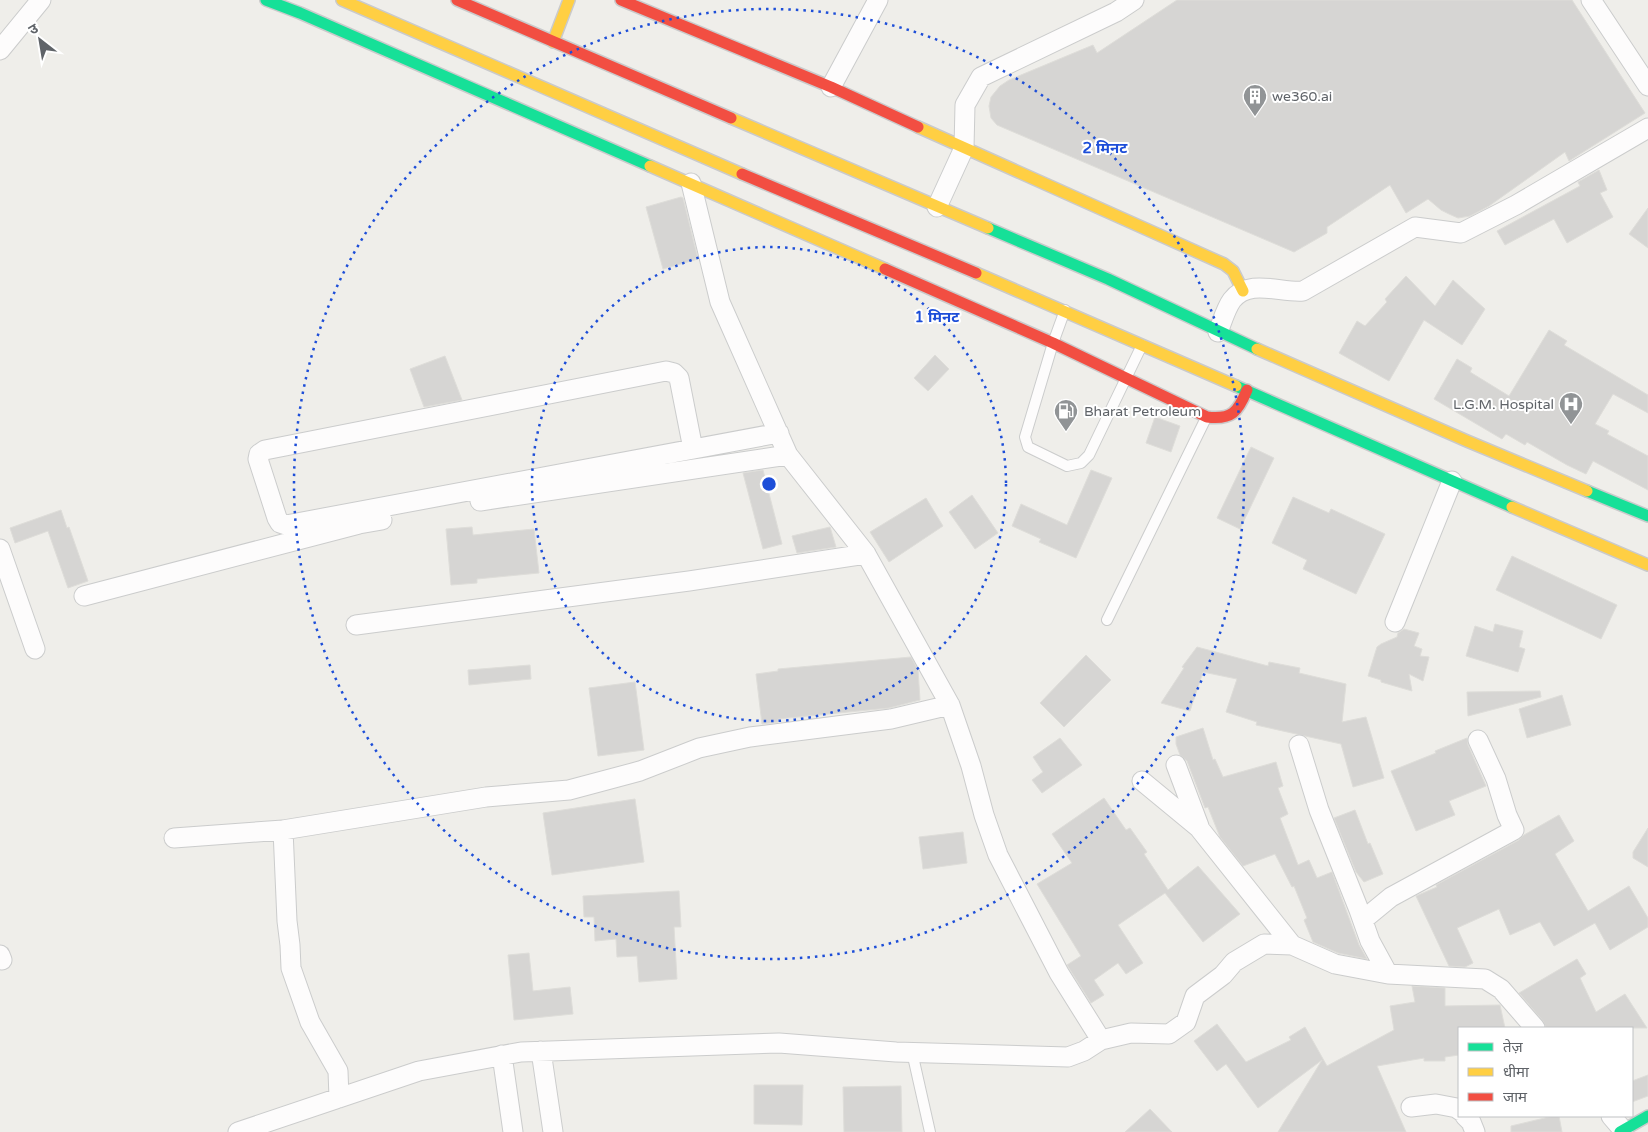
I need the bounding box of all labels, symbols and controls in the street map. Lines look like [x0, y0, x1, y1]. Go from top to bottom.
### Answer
north arrow [15, 15, 65, 65]
text: उ [26, 19, 42, 39]
building icon: we360.ai [1242, 83, 1268, 117]
place label: we360.ai [1272, 88, 1332, 105]
text: 2 मिनट [1083, 139, 1128, 157]
text: 1 मिनट [915, 308, 960, 326]
hospital icon: L.G.M. Hospital [1558, 391, 1584, 425]
place label: L.G.M. Hospital [1453, 396, 1554, 413]
fuel station icon: Bharat Petroleum [1053, 398, 1079, 432]
place label: Bharat Petroleum [1084, 403, 1201, 420]
centre of rings [760, 475, 778, 493]
legend [1458, 1027, 1633, 1117]
text: तेज़ [1503, 1038, 1524, 1056]
text: धीमा [1503, 1063, 1530, 1081]
text: जाम [1503, 1088, 1528, 1106]

